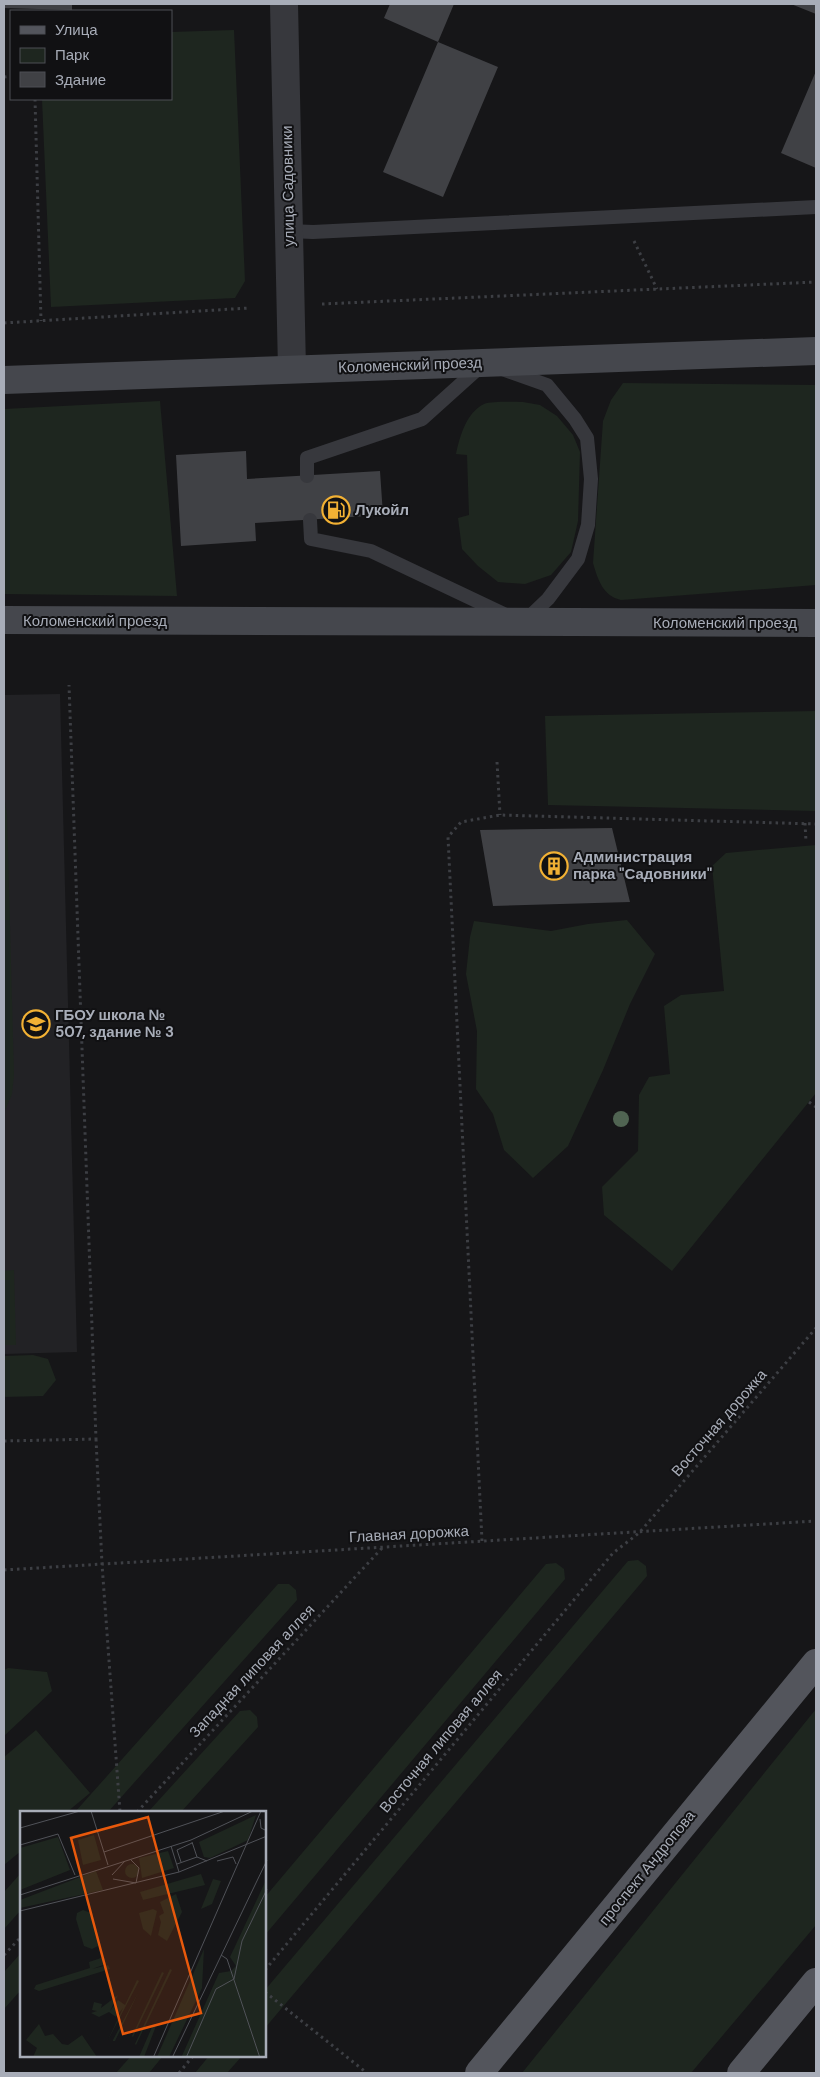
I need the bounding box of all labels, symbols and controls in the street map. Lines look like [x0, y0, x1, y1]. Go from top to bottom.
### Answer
legend [10, 10, 172, 100]
text: Улица [55, 20, 98, 40]
text: Парк [55, 45, 89, 65]
text: Здание [55, 70, 106, 90]
street label: улица Садовники [277, 125, 299, 247]
street label: Коломенский проезд [338, 352, 482, 378]
fuel station icon: Лукойл [321, 495, 351, 525]
place label: Лукойл [355, 500, 409, 520]
street label: Коломенский проезд [23, 611, 167, 631]
street label: Коломенский проезд [653, 613, 797, 633]
place label: Администрация парка "Садовники" [573, 847, 712, 884]
building icon: Администрация парка "Садовники" [539, 851, 569, 881]
place label: ГБОУ школа № 507, здание № 3 [55, 1005, 174, 1042]
school or university icon: ГБОУ школа № 507, здание № 3 [21, 1009, 51, 1039]
street label: Восточная дорожка [667, 1365, 772, 1481]
street label: Главная дорожка [349, 1521, 470, 1547]
street label: Западная липовая аллея [185, 1600, 319, 1742]
street label: Восточная липовая аллея [375, 1665, 507, 1817]
street label: проспект Андропова [594, 1806, 700, 1930]
inset map [20, 1811, 266, 2057]

